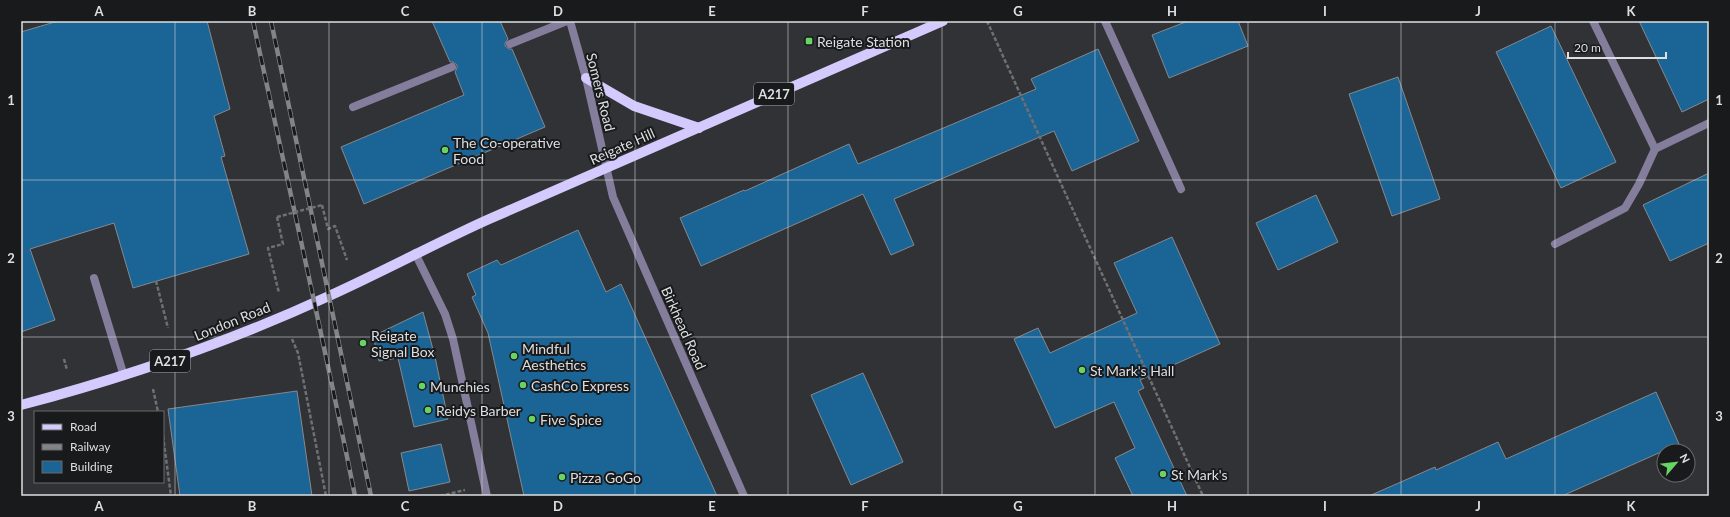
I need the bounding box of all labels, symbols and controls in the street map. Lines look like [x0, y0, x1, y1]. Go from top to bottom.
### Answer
text: A [93, 3, 104, 19]
text: B [248, 3, 257, 19]
text: C [401, 3, 410, 19]
text: D [553, 3, 563, 19]
text: E [708, 3, 716, 19]
text: F [861, 3, 869, 19]
text: G [1013, 3, 1023, 19]
text: H [1167, 3, 1177, 19]
text: I [1323, 3, 1327, 19]
text: J [1475, 3, 1481, 19]
text: K [1627, 3, 1637, 19]
place label: Reigate Station [817, 33, 910, 50]
scale bar [1568, 34, 1666, 60]
marker: Reigate Station [804, 36, 814, 46]
text: 20 m [1574, 40, 1601, 55]
street label: Somers Road [583, 51, 619, 133]
road number: A217 [754, 83, 794, 105]
text: 1 [7, 92, 15, 108]
text: 1 [1715, 92, 1723, 108]
street label: Reigate Hill [587, 124, 657, 168]
place label: The Co-operative Food [453, 134, 560, 167]
marker: The Co-operative Food [440, 145, 450, 155]
text: 2 [7, 250, 15, 266]
text: 2 [1715, 250, 1723, 266]
street label: Birkhead Road [658, 284, 710, 372]
street label: London Road [191, 298, 273, 344]
place label: Reigate Signal Box [371, 327, 434, 360]
marker: Reigate Signal Box [358, 338, 368, 348]
place label: Mindful Aesthetics [522, 340, 586, 373]
road number: A217 [150, 350, 190, 372]
marker: Mindful Aesthetics [509, 351, 519, 361]
place label: St Mark's Hall [1090, 362, 1174, 379]
marker: St Mark's Hall [1077, 365, 1087, 375]
place label: CashCo Express [531, 377, 629, 394]
place label: Munchies [430, 378, 490, 395]
marker: CashCo Express [518, 380, 528, 390]
marker: Munchies [417, 381, 427, 391]
place label: Reidys Barber [436, 402, 521, 419]
marker: Reidys Barber [423, 405, 433, 415]
text: 3 [7, 408, 15, 424]
text: 3 [1715, 408, 1723, 424]
legend [34, 411, 164, 483]
place label: Five Spice [540, 411, 602, 428]
marker: Five Spice [527, 414, 537, 424]
text: Road [70, 419, 97, 434]
text: Railway [70, 439, 111, 454]
north arrow [1656, 443, 1696, 483]
text: N [1678, 451, 1693, 465]
text: Building [70, 459, 113, 474]
place label: St Mark's [1171, 466, 1228, 483]
place label: Pizza GoGo [570, 469, 641, 486]
marker: St Mark's [1158, 469, 1168, 479]
marker: Pizza GoGo [557, 472, 567, 482]
text: A [93, 498, 104, 514]
text: B [248, 498, 257, 514]
text: C [401, 498, 410, 514]
text: D [553, 498, 563, 514]
text: E [708, 498, 716, 514]
text: F [861, 498, 869, 514]
text: G [1013, 498, 1023, 514]
text: H [1167, 498, 1177, 514]
text: I [1323, 498, 1327, 514]
text: J [1475, 498, 1481, 514]
text: K [1627, 498, 1637, 514]

